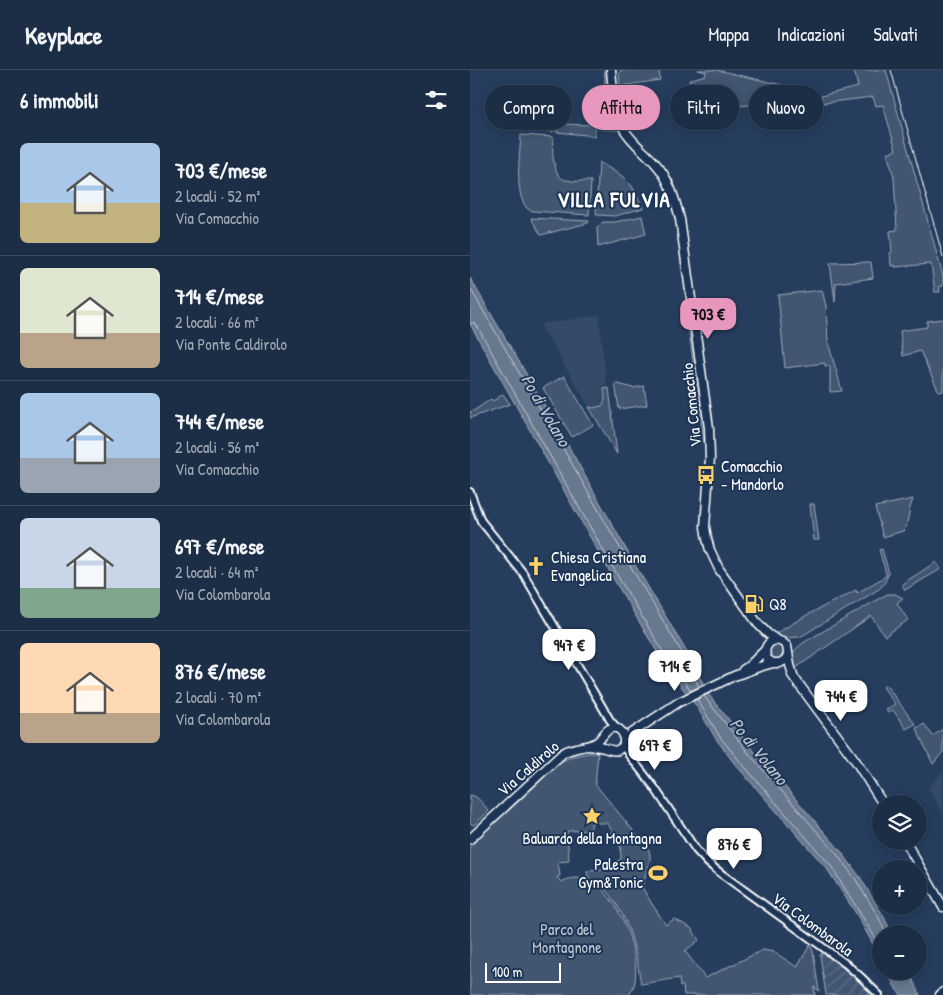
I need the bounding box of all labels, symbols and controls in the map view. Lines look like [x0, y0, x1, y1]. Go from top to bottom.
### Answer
text: Keyplace [25, 19, 102, 51]
text: Mappa [709, 22, 749, 47]
text: Indicazioni [777, 22, 845, 47]
text: Salvati [873, 22, 918, 47]
chip: Compra [485, 85, 572, 130]
chip: Affitta [582, 85, 660, 130]
chip: Filtri [670, 85, 739, 130]
chip: Nuovo [749, 85, 823, 130]
text: 6 immobili [20, 86, 99, 115]
icon: filters [422, 86, 450, 114]
text: 703 €/mese [175, 156, 267, 185]
icon: home [60, 163, 120, 223]
text: 2 locali · 52 m² [175, 185, 260, 207]
district label: VILLA FULVIA [557, 185, 671, 214]
text: Via Comacchio [175, 207, 259, 229]
text: 714 €/mese [175, 282, 264, 311]
icon: home [60, 288, 120, 348]
pin: 703 € [673, 298, 743, 340]
text: 703 € [691, 303, 725, 325]
text: 2 locali · 66 m² [175, 311, 259, 333]
text: Via Ponte Caldirolo [175, 333, 287, 355]
street label: Via Comacchio [676, 362, 706, 448]
water label: Po di Volano [515, 369, 578, 452]
text: 744 €/mese [175, 407, 264, 436]
icon: home [60, 413, 120, 473]
text: 2 locali · 56 m² [175, 436, 259, 458]
place label: Comacchio - Mandorlo [721, 455, 784, 495]
text: Via Comacchio [175, 458, 259, 480]
bus stop icon: Comacchio - Mandorlo [695, 464, 717, 486]
text: 697 €/mese [175, 532, 264, 561]
icon: home [60, 538, 120, 598]
place label: Chiesa Cristiana Evangelica [551, 546, 646, 586]
church icon: Chiesa Cristiana Evangelica [525, 555, 547, 577]
text: 2 locali · 64 m² [175, 561, 258, 583]
text: Via Colombarola [175, 583, 270, 605]
fuel station icon: Q8 [743, 593, 765, 615]
place label: Q8 [769, 593, 786, 615]
pin: 947 € [534, 628, 604, 671]
text: 947 € [553, 634, 585, 656]
pin: 714 € [640, 650, 710, 692]
text: 714 € [659, 655, 691, 677]
text: 876 €/mese [175, 657, 266, 686]
icon: home [60, 663, 120, 723]
pin: 744 € [806, 680, 876, 722]
text: 744 € [825, 685, 857, 707]
text: 2 locali · 70 m² [175, 686, 261, 708]
text: Via Colombarola [175, 708, 270, 730]
water label: Po di Volano [724, 712, 795, 791]
pin: 697 € [620, 728, 690, 771]
text: 697 € [639, 734, 671, 756]
street label: Via Caldirolo [492, 735, 564, 801]
map controls [872, 795, 927, 980]
button: layers [872, 795, 927, 850]
place icon: Baluardo della Montagna [581, 805, 603, 827]
place label: Baluardo della Montagna [523, 827, 661, 849]
pin: 876 € [699, 828, 769, 870]
text: 876 € [718, 833, 750, 855]
place label: Palestra Gym&Tonic [578, 853, 644, 893]
button: + [872, 860, 927, 915]
sports icon: Palestra Gym&Tonic [647, 862, 669, 884]
street label: Via Colombarola [768, 887, 858, 961]
park label: Parco del Montagnone [532, 918, 602, 958]
button: − [872, 925, 927, 980]
scale bar [485, 960, 561, 983]
text: 100 m [492, 962, 522, 981]

